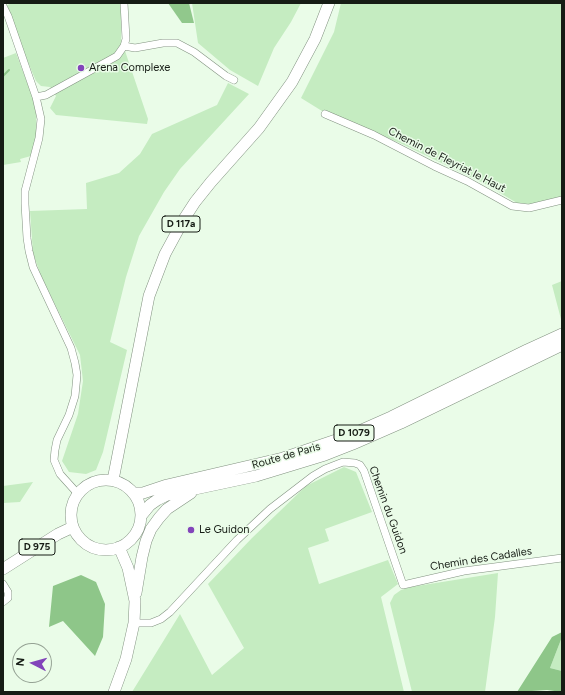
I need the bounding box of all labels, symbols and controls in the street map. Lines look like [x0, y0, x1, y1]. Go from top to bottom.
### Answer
place label: Arena Complexe [89, 61, 170, 75]
marker: Arena Complexe [76, 63, 86, 73]
street label: Chemin de Fleyriat le Haut [386, 125, 508, 195]
road number: D 117a [162, 216, 200, 232]
road number: D 1079 [334, 425, 374, 441]
street label: Route de Paris [250, 440, 322, 472]
street label: Chemin du Guidon [366, 464, 410, 556]
place label: Le Guidon [199, 523, 249, 537]
marker: Le Guidon [186, 525, 196, 535]
road number: D 975 [19, 539, 55, 555]
street label: Chemin des Cadalles [429, 544, 533, 574]
north arrow [12, 643, 52, 683]
text: N [14, 657, 27, 667]

